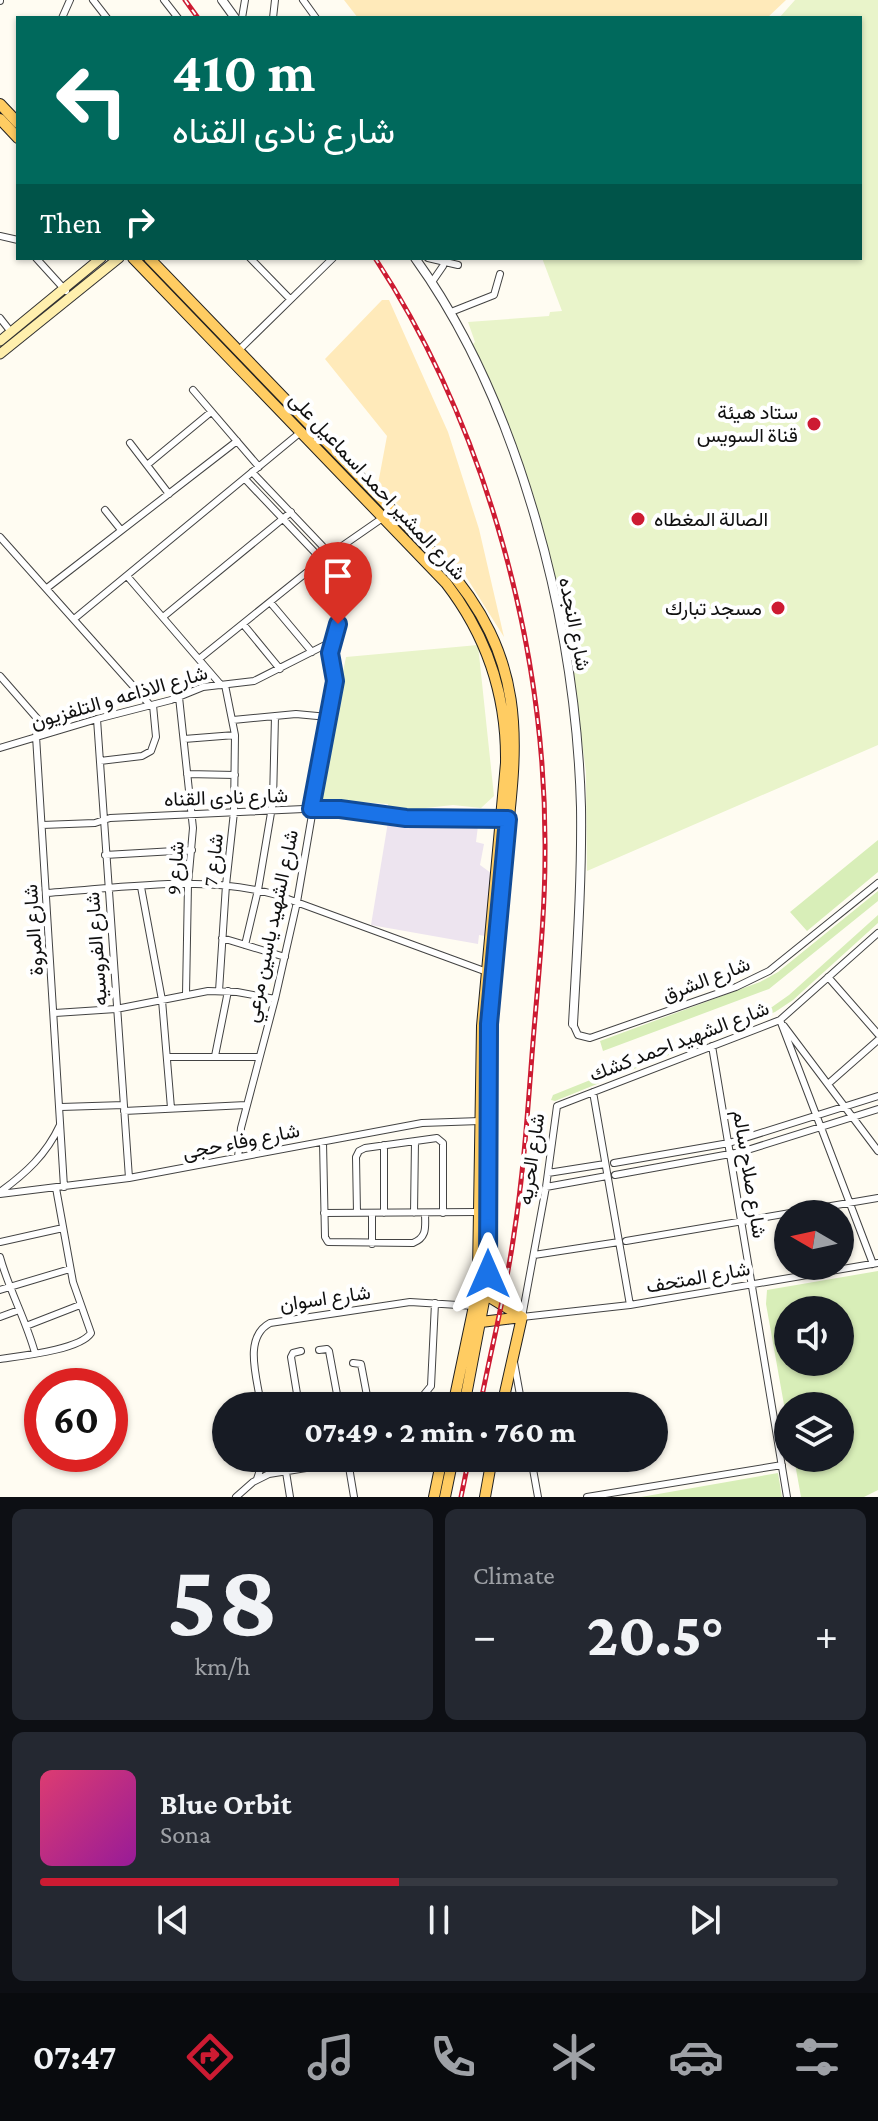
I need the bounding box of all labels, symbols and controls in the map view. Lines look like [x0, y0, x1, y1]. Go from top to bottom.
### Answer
text: 410 m [172, 41, 315, 103]
icon: left [40, 48, 144, 152]
text: شارع نادى القناه [172, 111, 395, 151]
icon: right [118, 200, 162, 244]
text: Then [40, 206, 102, 239]
street label: شارع المشير احمد اسماعيل على [283, 388, 471, 586]
place label: ستاد هيئة قناة السويس [697, 401, 798, 448]
marker: ستاد هيئة قناة السويس [805, 415, 823, 433]
place label: الصالة المغطاه [654, 508, 768, 530]
marker: الصالة المغطاه [629, 510, 647, 528]
pin [304, 542, 372, 624]
icon: arrive [316, 554, 360, 598]
street label: شارع النجده [552, 575, 595, 673]
place label: مسجد تبارك [665, 597, 762, 621]
marker: مسجد تبارك [769, 599, 787, 617]
street label: شارع الاذاعه و التلفزيون [28, 661, 211, 736]
street label: شارع نادى القناه [164, 784, 288, 813]
street label: شارع الشهيد ياسين مرعي [240, 828, 308, 1026]
street label: شارع 7 [199, 832, 230, 888]
street label: شارع 9 [162, 840, 191, 896]
street label: شارع المروة [19, 883, 50, 976]
street label: شارع الفروسيه [81, 891, 114, 1007]
street label: شارع الشرق [659, 952, 754, 1009]
street label: شارع الشهيد احمد كشك [586, 997, 773, 1088]
street label: شارع صلاح سالم [726, 1108, 771, 1240]
street label: شارع الحريه [514, 1112, 551, 1207]
street label: شارع وفاء حجى [180, 1119, 302, 1166]
north arrow [774, 1200, 854, 1280]
map controls [774, 1200, 854, 1472]
position arrow [446, 1232, 530, 1316]
street label: شارع المتحف [644, 1257, 752, 1300]
street label: شارع اسوان [278, 1281, 372, 1318]
button: sound [774, 1296, 854, 1376]
speed limit sign: 60 [24, 1368, 128, 1472]
button: layers [774, 1392, 854, 1472]
text: 07:49 · 2 min · 760 m [304, 1415, 576, 1448]
text: 58 [167, 1542, 278, 1657]
text: Climate [473, 1561, 555, 1590]
text: 20.5° [587, 1601, 724, 1668]
text: − [473, 1611, 496, 1659]
text: + [815, 1611, 838, 1659]
text: km/h [194, 1652, 251, 1681]
text: Blue Orbit [160, 1787, 291, 1820]
text: Sona [160, 1820, 211, 1849]
icon: previous [151, 1898, 195, 1942]
icon: pause [417, 1898, 461, 1942]
icon: next [683, 1898, 727, 1942]
icon: directions [182, 2029, 238, 2085]
icon: music [303, 2029, 359, 2085]
icon: phone [425, 2029, 481, 2085]
icon: climate [546, 2029, 602, 2085]
icon: car [668, 2029, 724, 2085]
icon: filters [789, 2029, 845, 2085]
text: 07:47 [33, 2037, 116, 2077]

